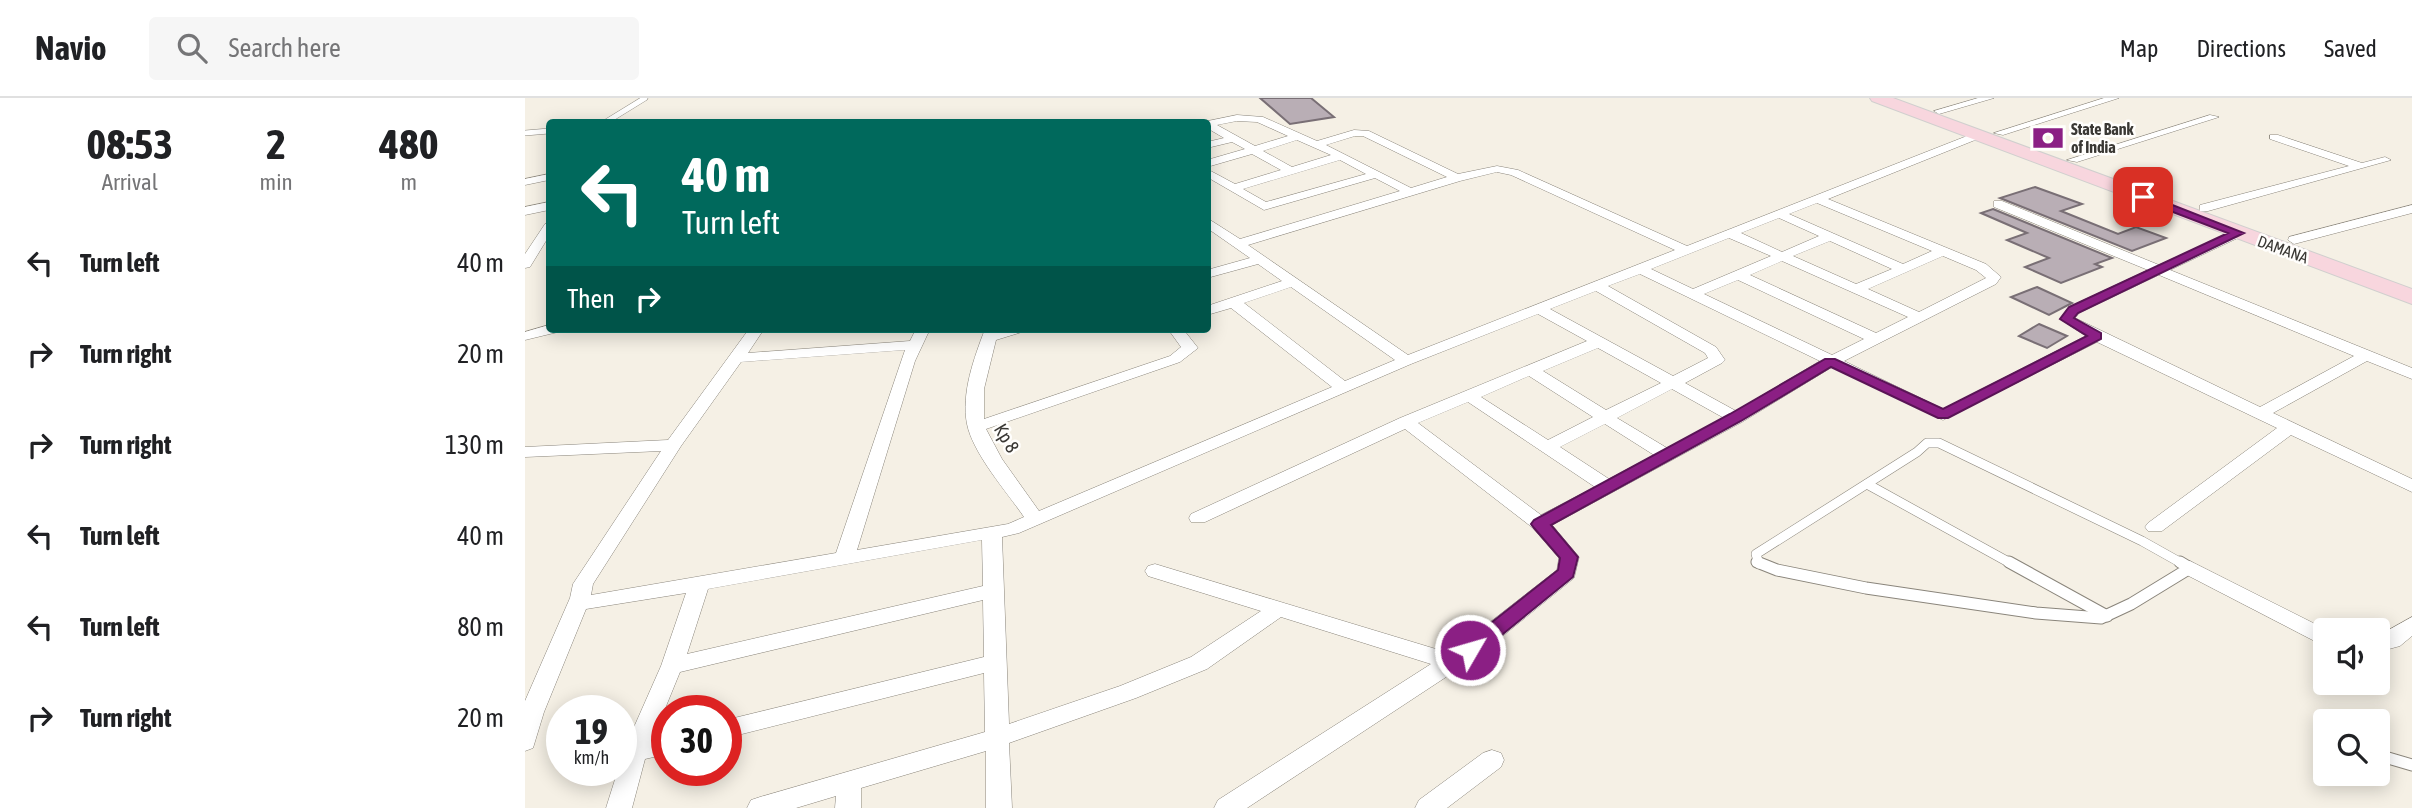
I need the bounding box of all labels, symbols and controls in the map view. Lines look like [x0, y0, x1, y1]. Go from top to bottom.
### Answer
search box [149, 17, 639, 80]
text: Navio [35, 29, 107, 67]
icon: search [173, 29, 211, 67]
text: Search here [229, 33, 341, 63]
text: Map [2120, 35, 2158, 62]
text: Directions [2196, 35, 2286, 62]
text: Saved [2324, 35, 2377, 62]
text: 08:53 [87, 120, 173, 168]
text: 2 [266, 120, 286, 168]
text: 480 [379, 120, 438, 168]
place label: State Bank of India [2071, 120, 2134, 156]
bank icon: State Bank of India [2031, 121, 2065, 155]
text: 40 m [682, 146, 770, 202]
icon: left [567, 147, 658, 238]
pin [2113, 167, 2173, 227]
text: Arrival [102, 169, 158, 195]
text: min [260, 169, 293, 195]
text: m [401, 169, 417, 195]
icon: arrive [2124, 178, 2162, 216]
text: Turn left [682, 204, 780, 241]
street label: DAMANA [2255, 232, 2311, 267]
icon: left [21, 244, 59, 282]
text: Turn left [80, 248, 160, 278]
text: 40 m [457, 248, 504, 278]
icon: right [629, 280, 667, 318]
text: Then [567, 284, 615, 314]
icon: right [21, 335, 59, 373]
text: Turn right [80, 339, 171, 369]
text: 20 m [457, 339, 504, 369]
street label: Kp 8 [990, 420, 1024, 457]
icon: right [21, 426, 59, 464]
text: Turn right [80, 430, 171, 460]
text: 130 m [445, 430, 504, 460]
icon: left [21, 517, 59, 555]
text: Turn left [80, 521, 160, 551]
text: 40 m [457, 521, 504, 551]
icon: left [21, 608, 59, 646]
text: Turn left [80, 612, 160, 642]
text: 80 m [457, 612, 504, 642]
position arrow [1433, 613, 1507, 687]
map controls [2313, 618, 2390, 786]
button: sound [2313, 618, 2390, 695]
speed limit sign: 30 [651, 695, 742, 786]
icon: right [21, 699, 59, 737]
text: Turn right [80, 703, 171, 733]
text: 20 m [457, 703, 504, 733]
button: search [2313, 709, 2390, 786]
text: 19 [575, 711, 608, 751]
text: km/h [574, 747, 609, 768]

